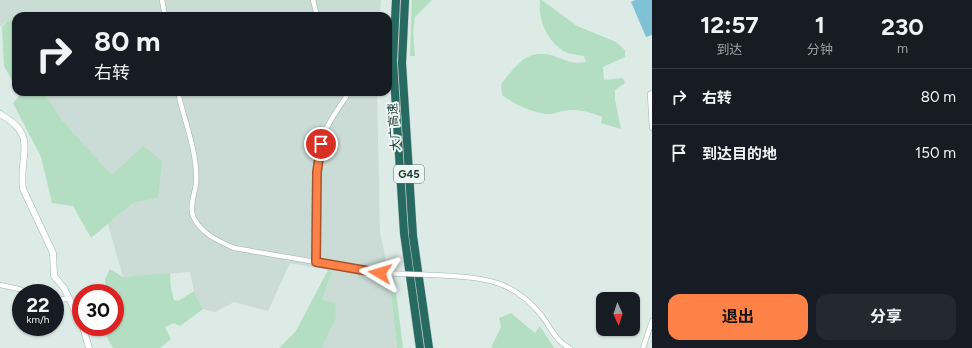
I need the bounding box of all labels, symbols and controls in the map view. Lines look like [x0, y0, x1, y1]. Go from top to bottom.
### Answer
text: 12:57 [700, 10, 759, 39]
text: 1 [815, 10, 825, 39]
text: 230 [881, 12, 924, 41]
text: 80 m [94, 24, 160, 58]
icon: right [28, 28, 80, 80]
text: m [897, 41, 908, 56]
text: 到达 [716, 42, 742, 57]
text: 分钟 [807, 42, 833, 57]
text: 右转 [94, 62, 130, 84]
icon: right [668, 86, 690, 108]
text: 80 m [921, 88, 956, 106]
text: 右转 [702, 89, 732, 107]
street label: 大广高速 [385, 103, 403, 151]
pin [304, 127, 338, 161]
icon: arrive [310, 133, 332, 155]
icon: arrive [668, 142, 690, 164]
text: 150 m [915, 144, 956, 162]
text: 到达目的地 [702, 145, 777, 163]
road number: G45 [394, 165, 424, 183]
position arrow [359, 252, 401, 294]
speed limit sign: 30 [72, 284, 124, 336]
north arrow [596, 292, 640, 336]
map controls [596, 292, 640, 336]
text: 22 [26, 293, 50, 317]
button: 退出 [668, 294, 808, 340]
button: 分享 [816, 294, 956, 340]
text: km/h [27, 313, 49, 326]

